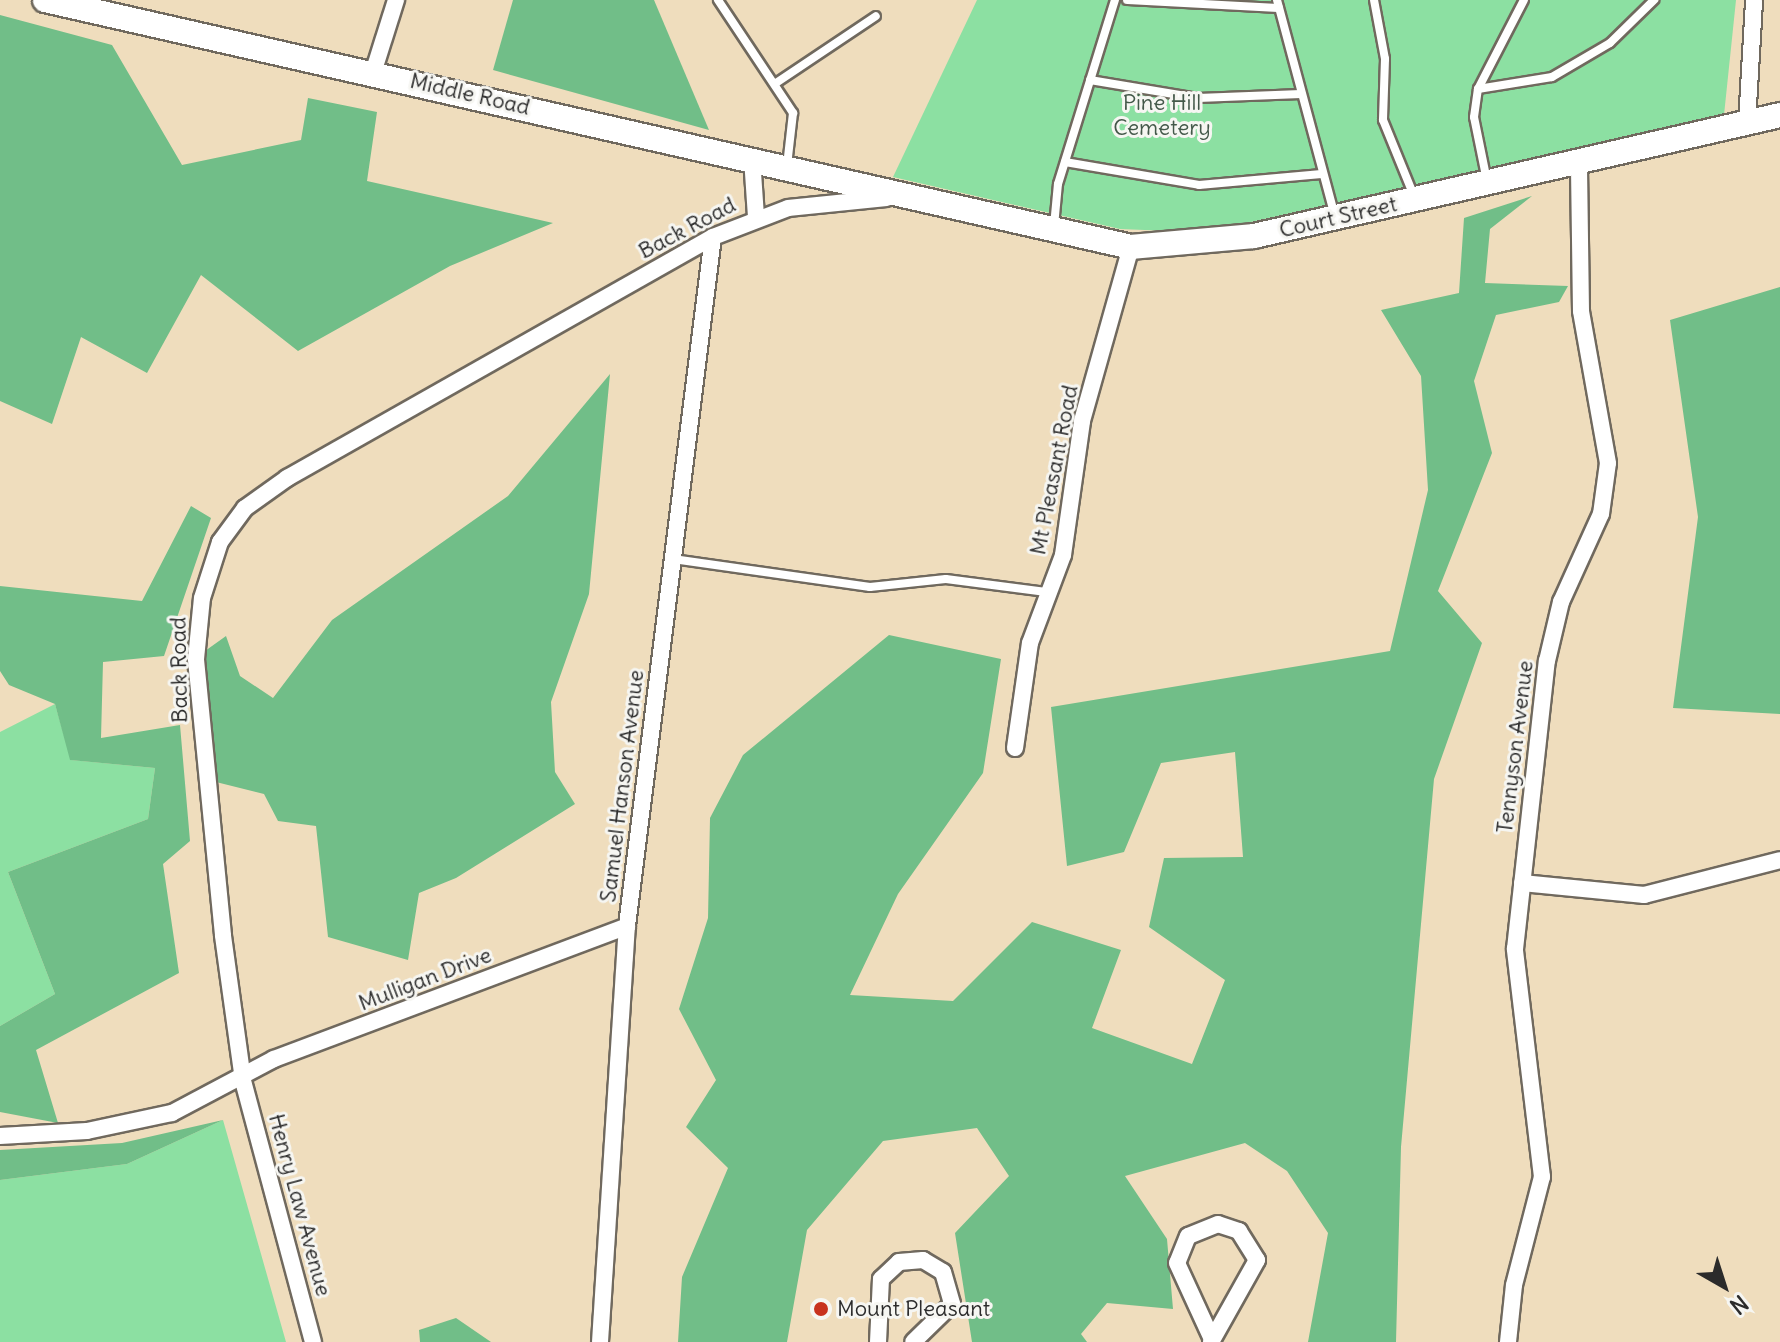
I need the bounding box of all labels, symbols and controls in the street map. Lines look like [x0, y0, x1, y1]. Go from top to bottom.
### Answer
street label: Middle Road [408, 67, 532, 121]
park label: Pine Hill Cemetery [1113, 89, 1211, 140]
street label: Back Road [634, 191, 740, 265]
street label: Court Street [1277, 191, 1399, 243]
street label: Mt Pleasant Road [1025, 383, 1083, 557]
street label: Back Road [165, 617, 193, 723]
street label: Tennyson Avenue [1491, 659, 1539, 835]
street label: Samuel Hanson Avenue [595, 668, 649, 904]
street label: Mulligan Drive [355, 942, 495, 1016]
street label: Henry Law Avenue [263, 1111, 337, 1299]
north arrow [1684, 1246, 1764, 1326]
text: N [1724, 1289, 1754, 1320]
place label: Mount Pleasant [837, 1296, 990, 1322]
marker: Mount Pleasant [812, 1300, 830, 1318]

